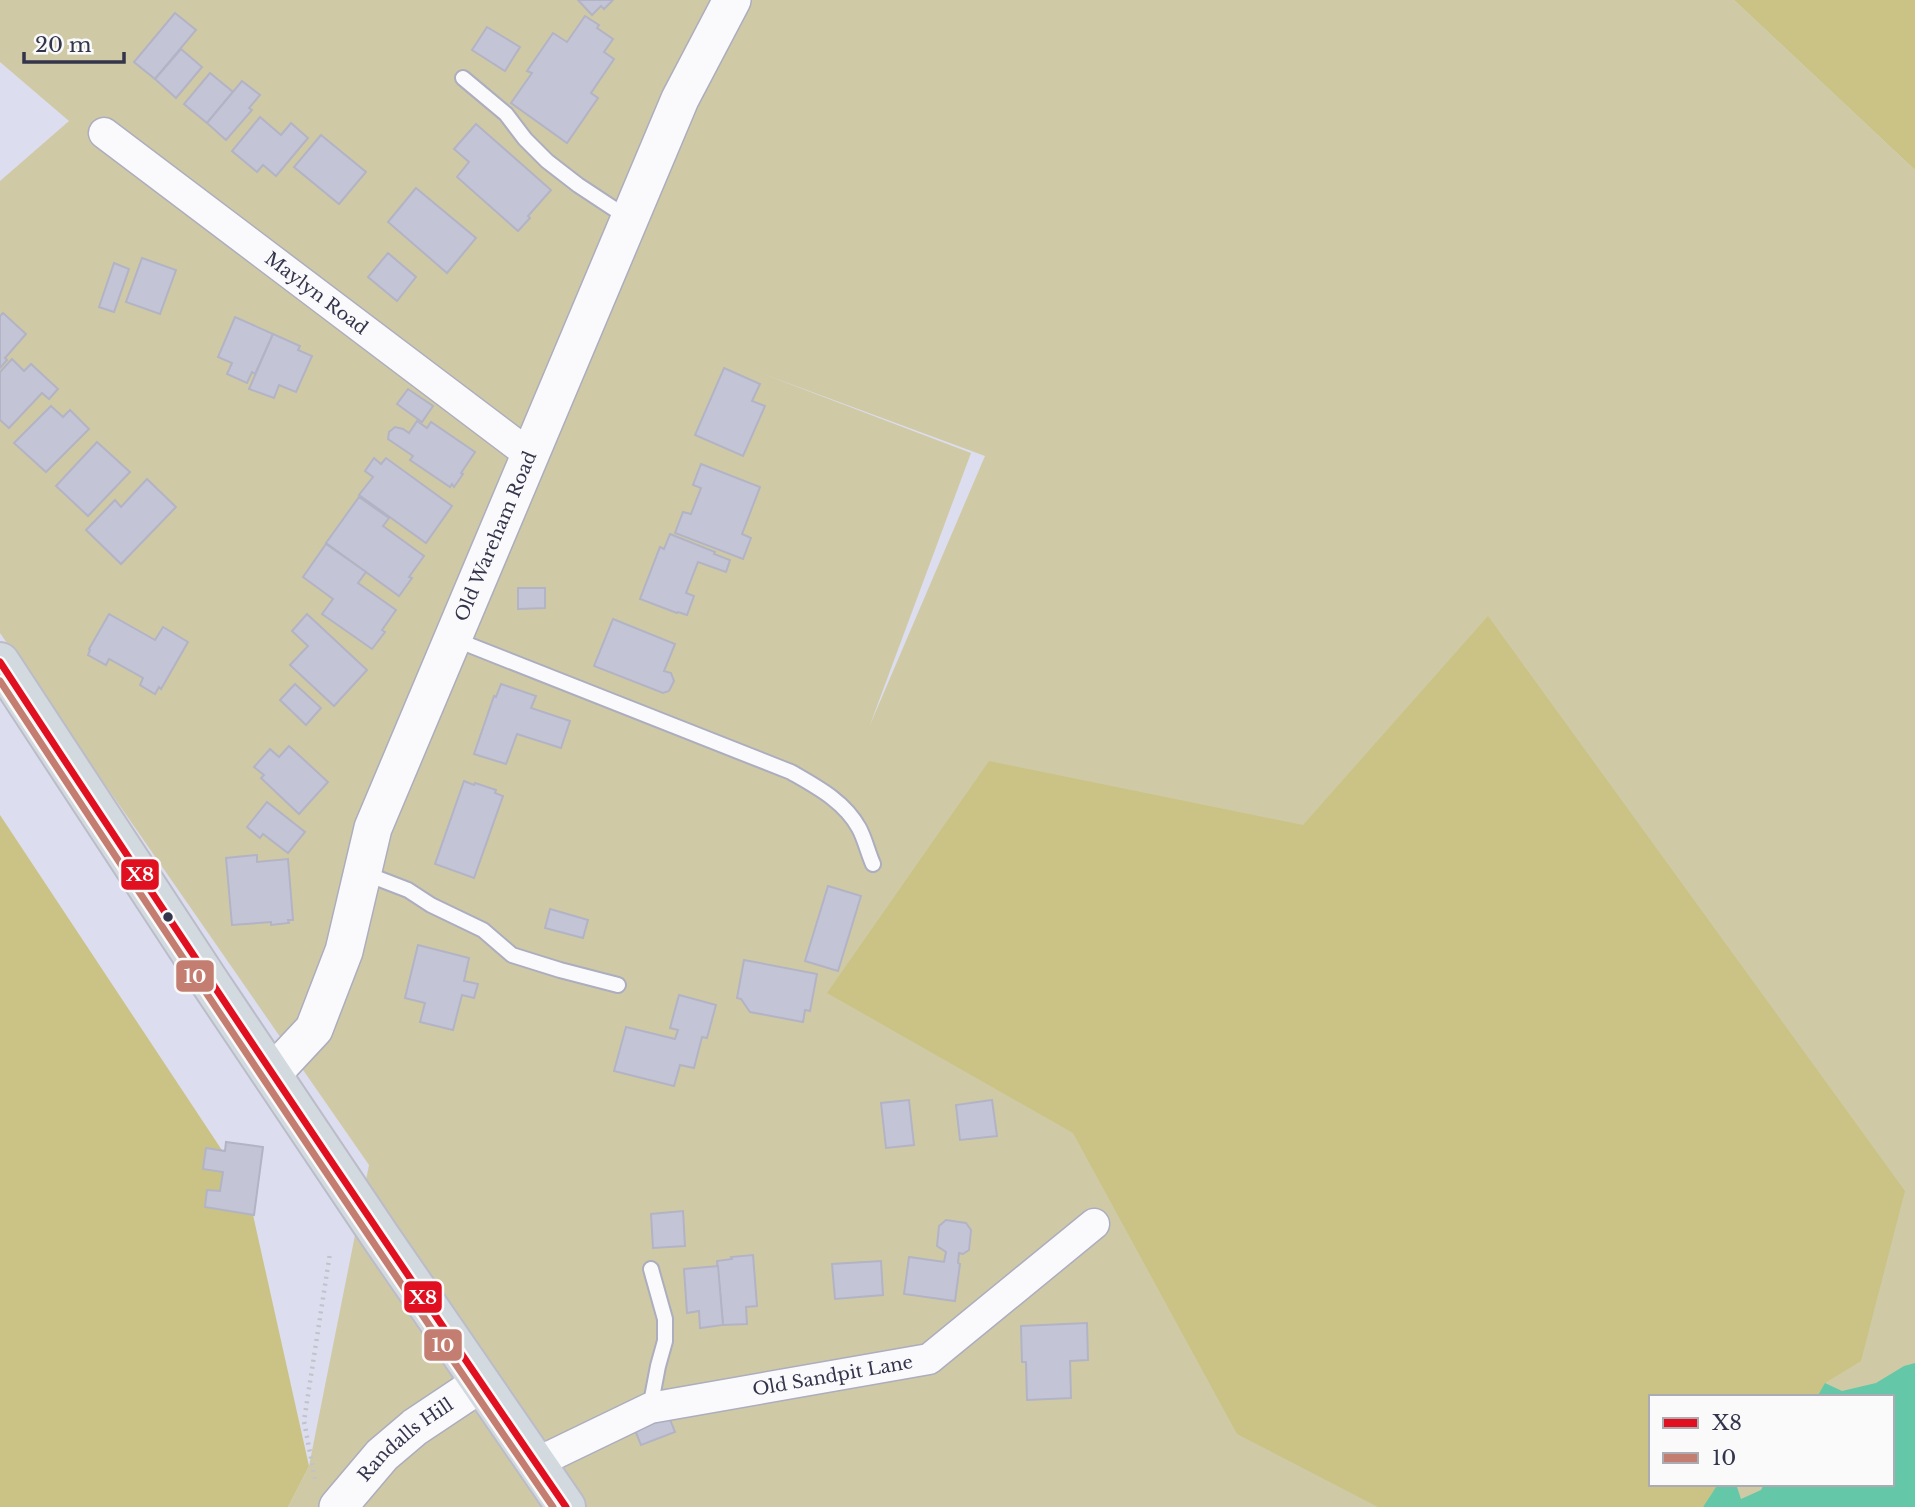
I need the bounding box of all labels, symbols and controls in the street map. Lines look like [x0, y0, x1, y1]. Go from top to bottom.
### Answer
scale bar [24, 21, 124, 65]
text: 20 m [35, 32, 92, 58]
street label: Maylyn Road [260, 247, 372, 339]
street label: Old Wareham Road [450, 448, 541, 625]
line badge: X8 [120, 858, 160, 891]
text: X8 [125, 863, 154, 886]
unlabelled marker [161, 910, 175, 924]
line badge: 10 [175, 959, 215, 993]
text: 10 [184, 965, 206, 988]
line badge: X8 [403, 1280, 443, 1314]
text: X8 [408, 1286, 437, 1309]
line badge: 10 [423, 1328, 463, 1362]
text: 10 [432, 1334, 454, 1357]
street label: Old Sandpit Lane [751, 1351, 914, 1401]
street label: Randalls Hill [353, 1393, 458, 1486]
legend [1649, 1395, 1894, 1486]
text: X8 [1712, 1410, 1742, 1436]
text: 10 [1712, 1445, 1736, 1471]

